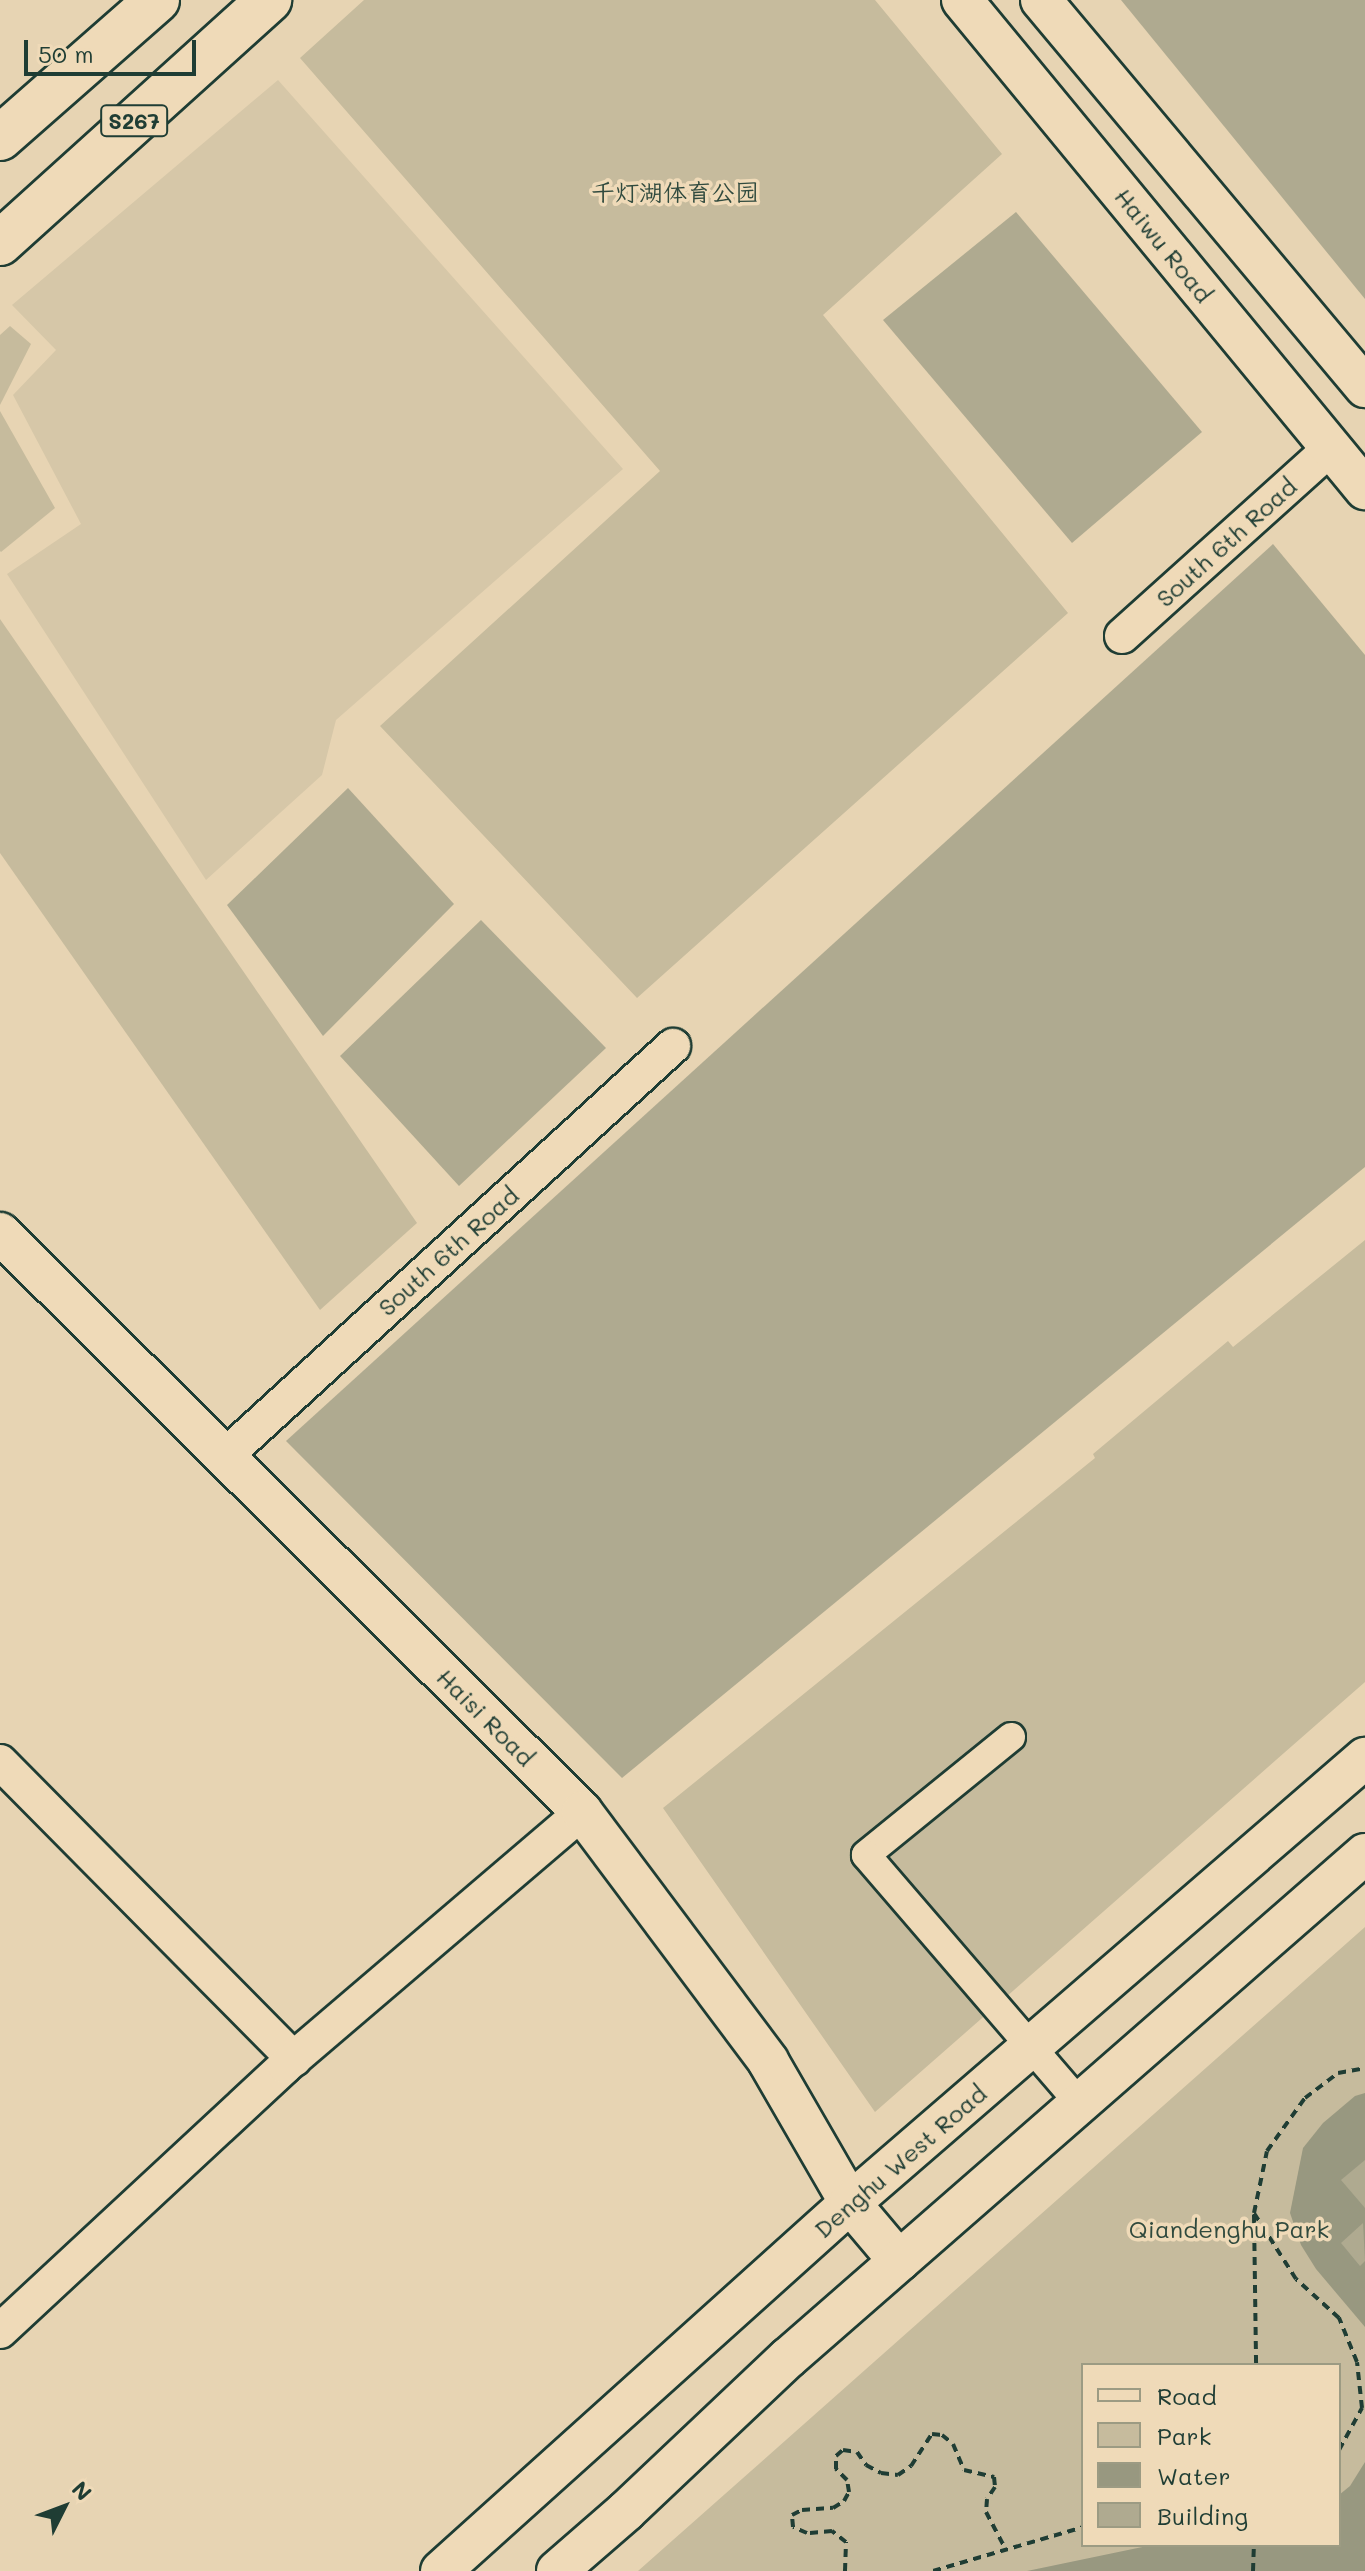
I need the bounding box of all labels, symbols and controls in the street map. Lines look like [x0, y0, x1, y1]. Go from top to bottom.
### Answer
scale bar [28, 24, 200, 74]
text: 50 m [38, 38, 94, 69]
road number: S267 [100, 103, 168, 139]
park label: 千灯湖体育公园 [591, 178, 759, 206]
street label: Haiwu Road [1109, 182, 1219, 308]
street label: South 6th Road [1150, 472, 1302, 612]
street label: South 6th Road [372, 1181, 524, 1321]
street label: Haisi Road [431, 1662, 541, 1772]
street label: Denghu West Road [808, 2078, 992, 2244]
park label: Qiandenghu Park [1129, 2215, 1329, 2243]
legend [1081, 2363, 1341, 2547]
text: Road [1157, 2380, 1217, 2411]
text: Park [1157, 2420, 1211, 2451]
text: Water [1157, 2460, 1231, 2491]
north arrow [24, 2467, 104, 2547]
text: N [66, 2475, 99, 2507]
text: Building [1157, 2500, 1248, 2531]

